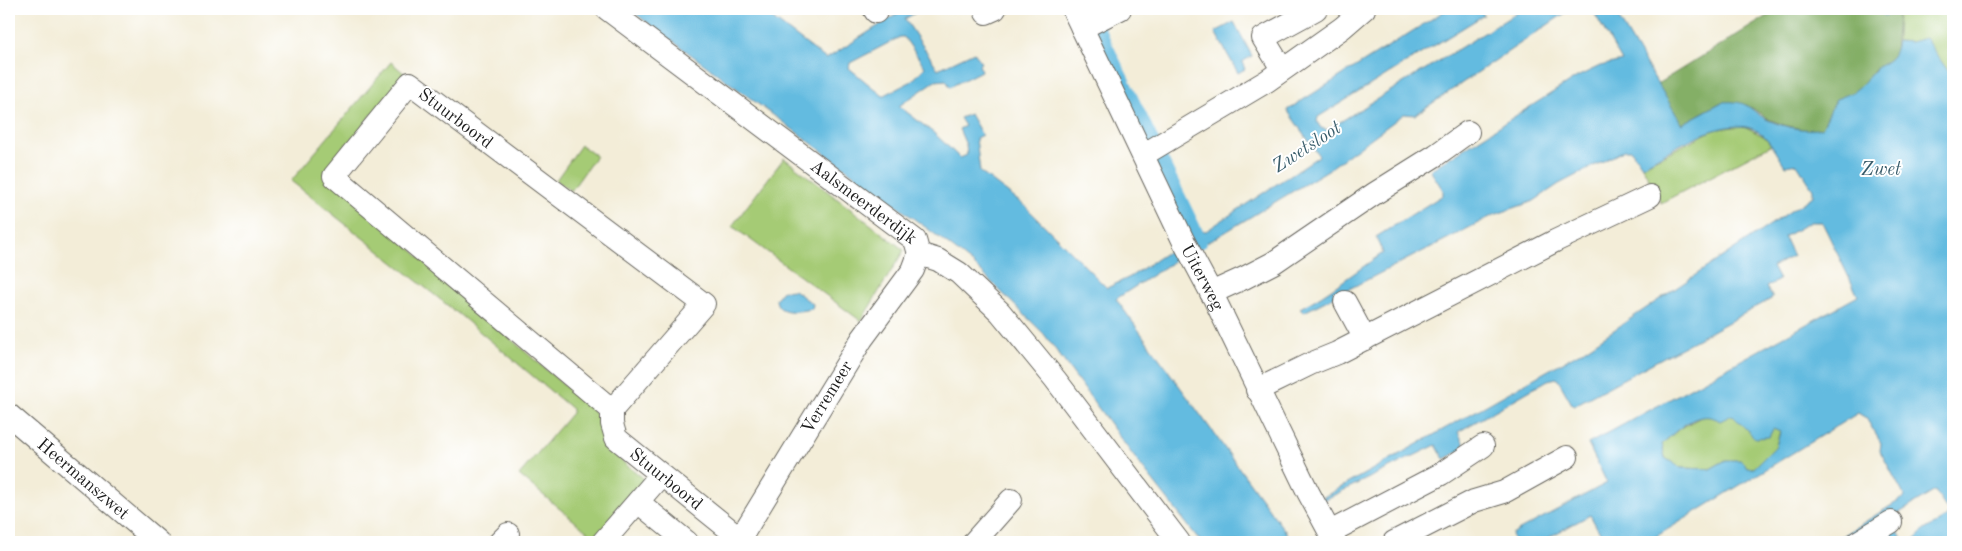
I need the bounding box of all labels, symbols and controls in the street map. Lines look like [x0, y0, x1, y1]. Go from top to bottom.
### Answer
street label: Stuurboord [415, 85, 496, 152]
water label: Zwetsloot [1270, 119, 1346, 177]
street label: Aalsmeerderdijk [807, 157, 920, 248]
water label: Zwet [1861, 161, 1902, 180]
street label: Uiterweg [1177, 242, 1227, 314]
street label: Verremeer [798, 357, 857, 437]
street label: Heermanszwet [34, 435, 132, 523]
street label: Stuurboord [626, 445, 706, 514]

